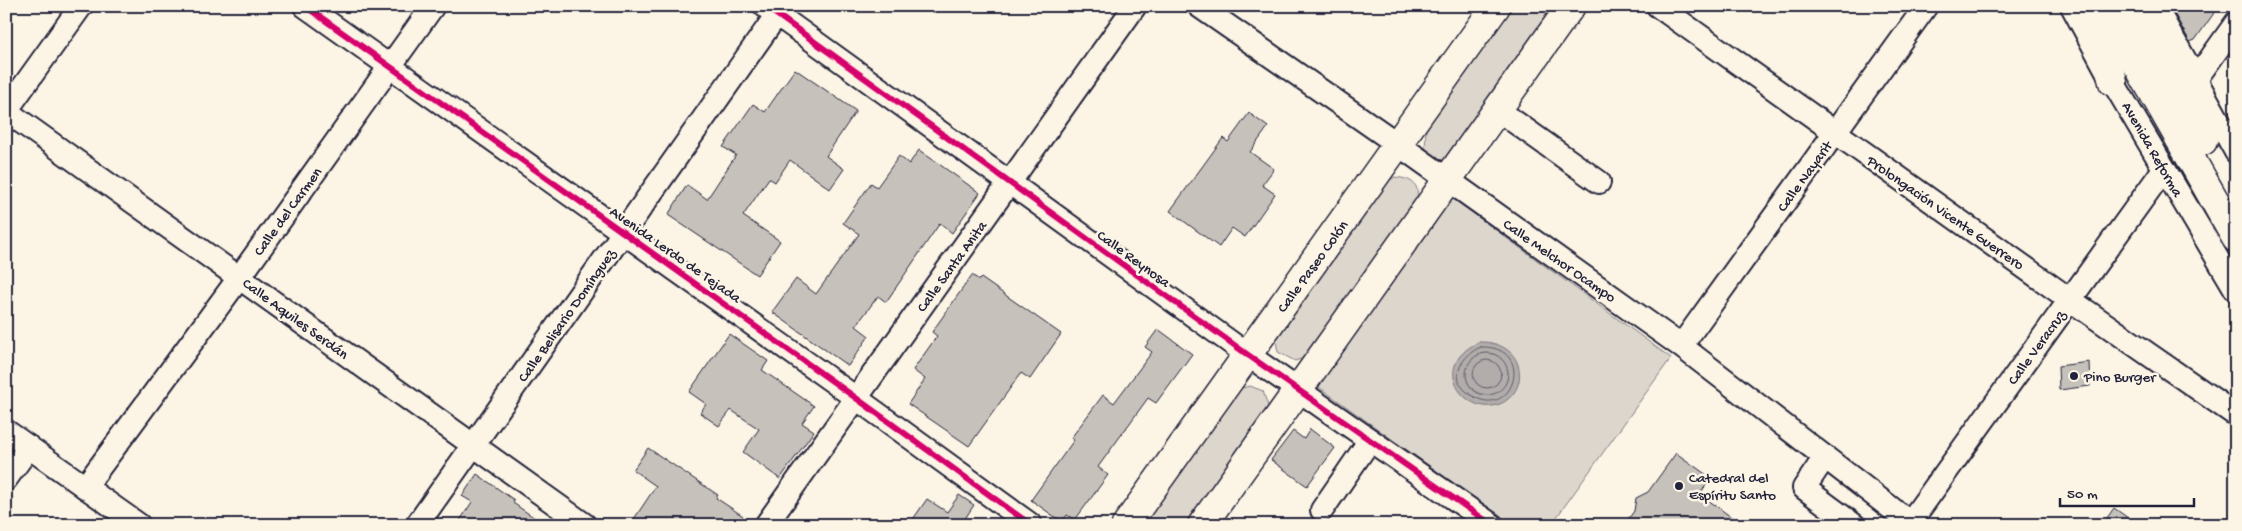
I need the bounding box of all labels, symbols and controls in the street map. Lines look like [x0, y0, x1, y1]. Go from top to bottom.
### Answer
street label: Avenida Reforma [2117, 99, 2186, 201]
street label: Calle Nayarit [1774, 137, 1838, 216]
street label: Prolongación Vicente Guerrero [1862, 152, 2027, 275]
street label: Calle del Carmen [250, 164, 327, 260]
street label: Avenida Lerdo de Tejada [606, 203, 745, 308]
street label: Calle Melchor Ocampo [1499, 216, 1619, 308]
street label: Calle Santa Anita [913, 217, 992, 316]
street label: Calle Paseo Colón [1274, 218, 1353, 317]
street label: Calle Reynosa [1093, 227, 1173, 293]
street label: Calle Belisario Domínguez [515, 246, 621, 386]
street label: Calle Aquiles Serdán [238, 275, 351, 364]
street label: Calle Veracruz [2004, 307, 2071, 389]
place label: Pino Burger [2083, 369, 2157, 387]
marker: Pino Burger [2068, 370, 2080, 382]
place label: Catedral del Espíritu Santo [1689, 470, 1776, 505]
scale bar [2060, 476, 2193, 508]
marker: Catedral del Espíritu Santo [1673, 480, 1685, 492]
text: 50 m [2067, 486, 2098, 504]

